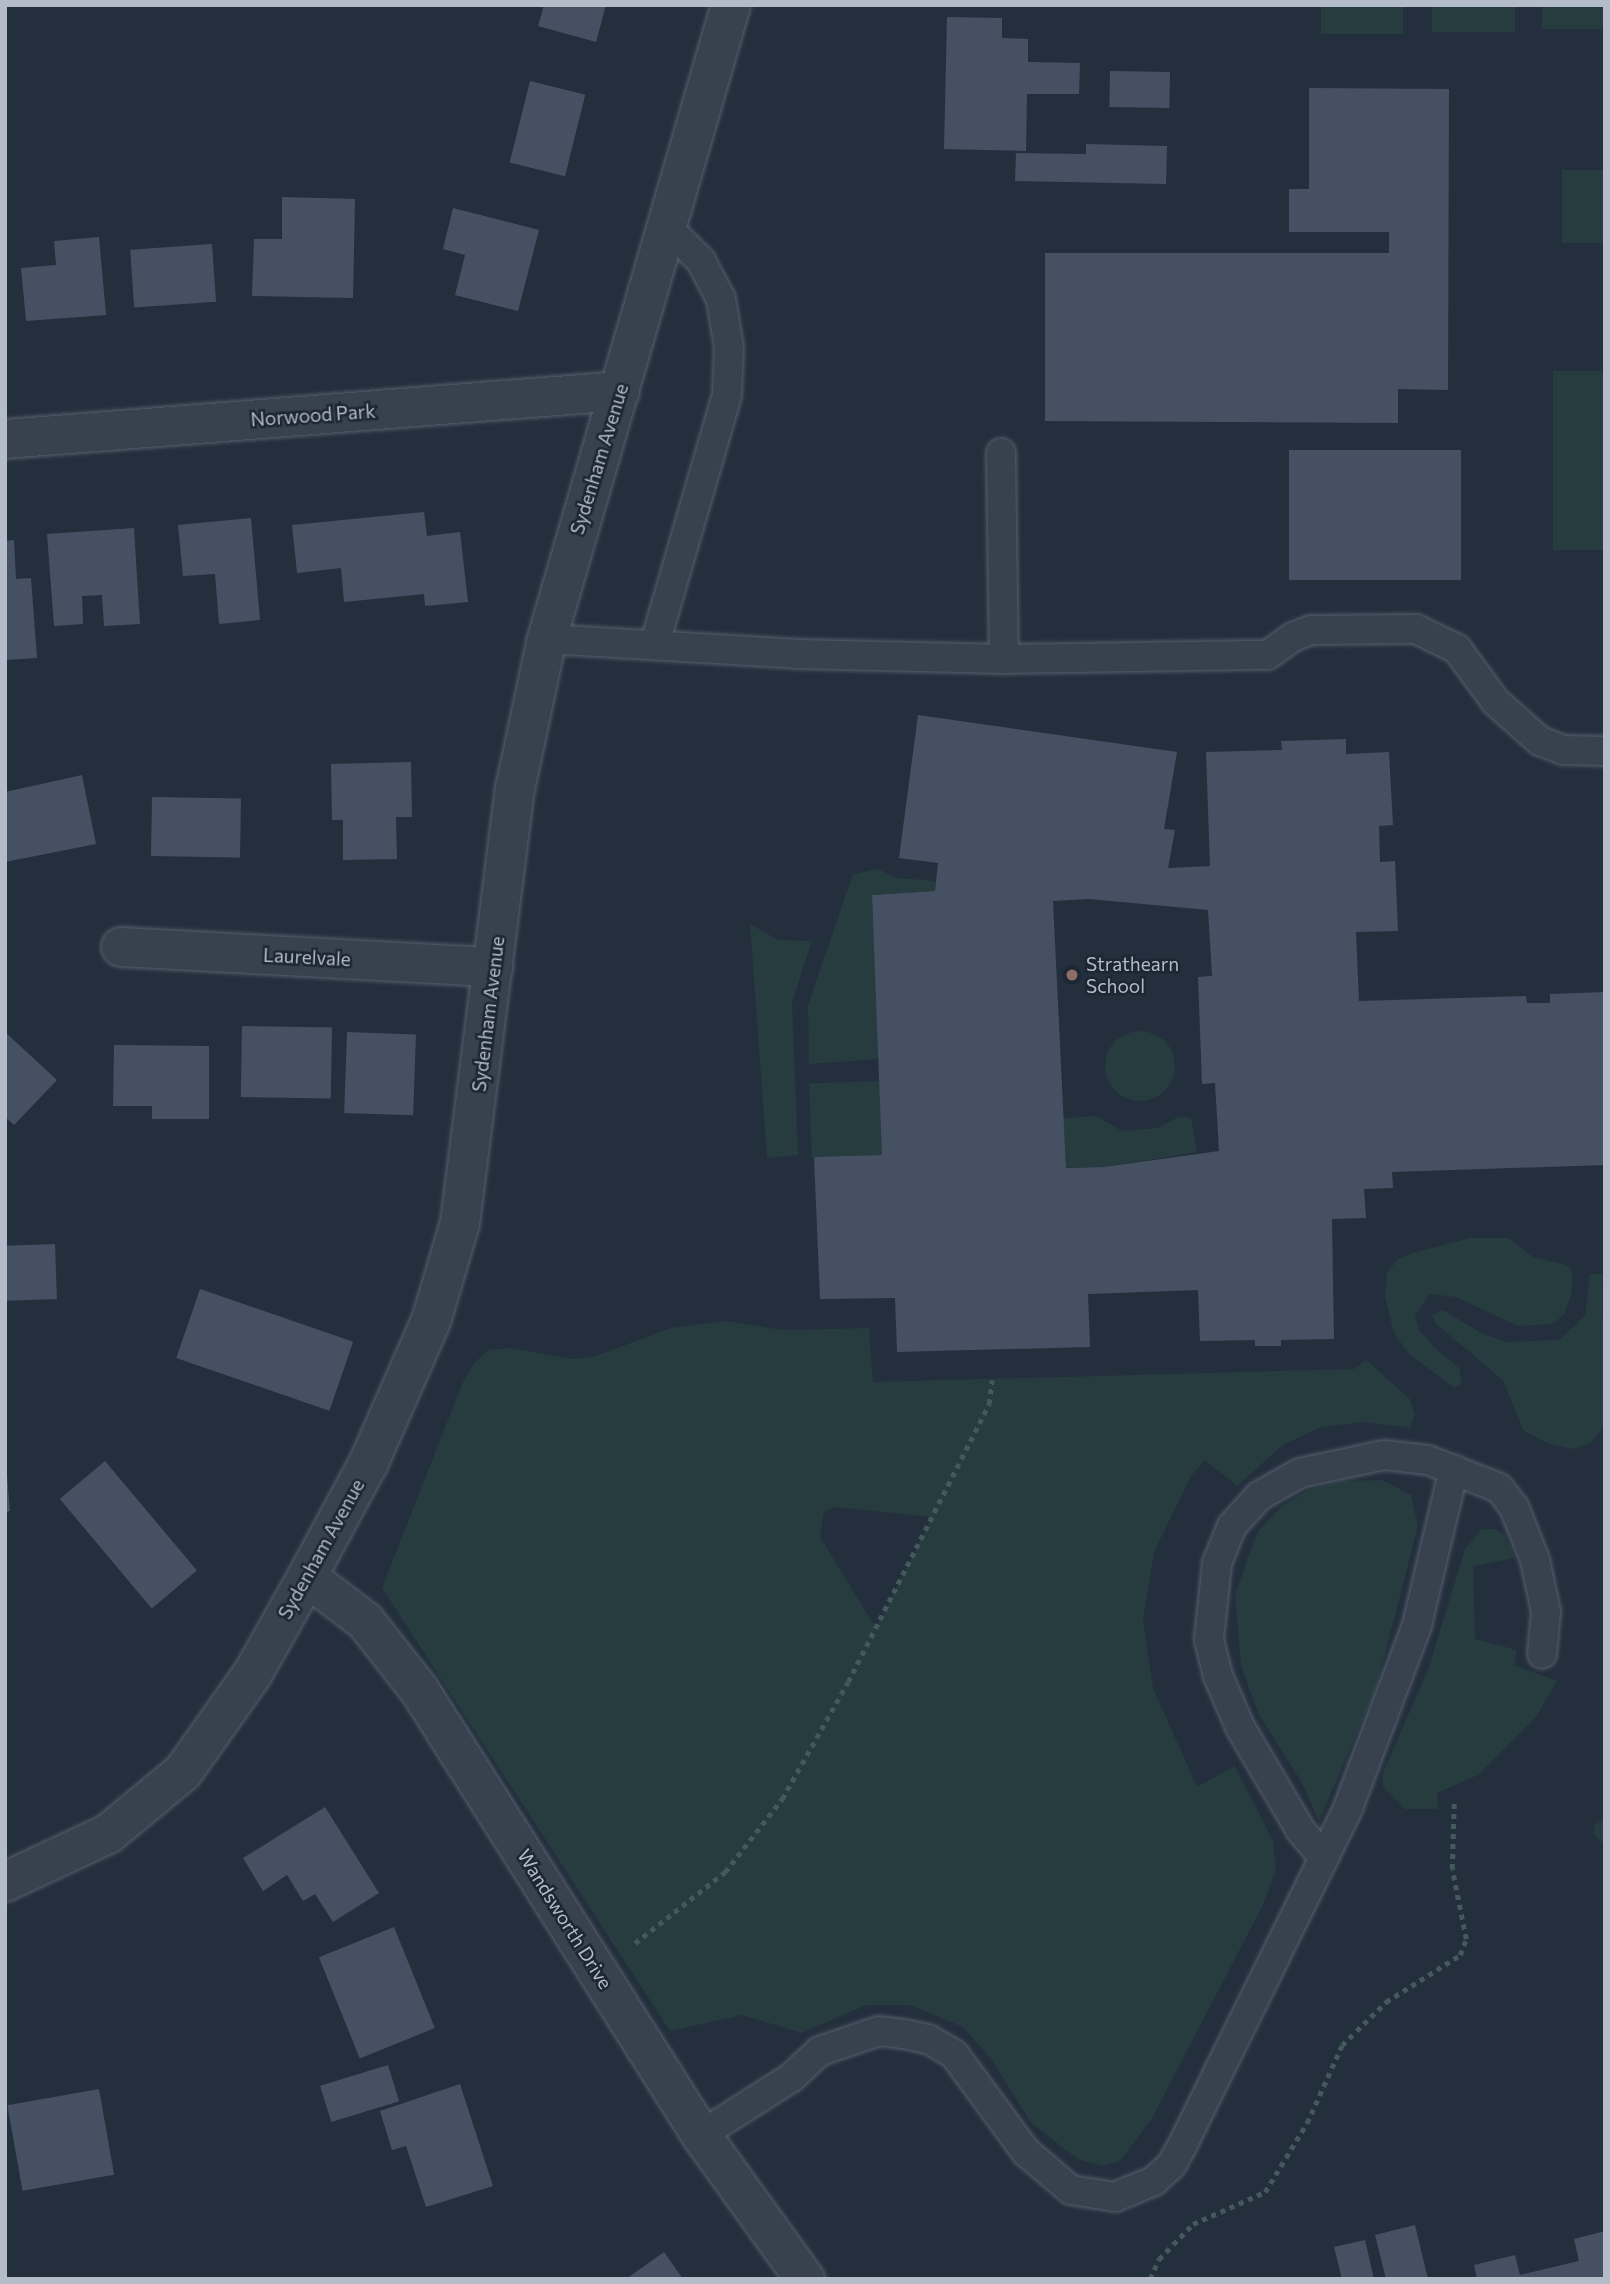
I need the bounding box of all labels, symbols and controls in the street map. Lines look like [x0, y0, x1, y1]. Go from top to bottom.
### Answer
street label: Sydenham Avenue [565, 381, 633, 537]
street label: Norwood Park [250, 399, 376, 431]
street label: Sydenham Avenue [467, 935, 509, 1093]
street label: Laurelvale [263, 943, 351, 971]
place label: Strathearn School [1086, 953, 1179, 997]
marker: Strathearn School [1064, 967, 1080, 983]
street label: Sydenham Avenue [273, 1475, 369, 1623]
street label: Wandsworth Drive [513, 1845, 617, 1993]

